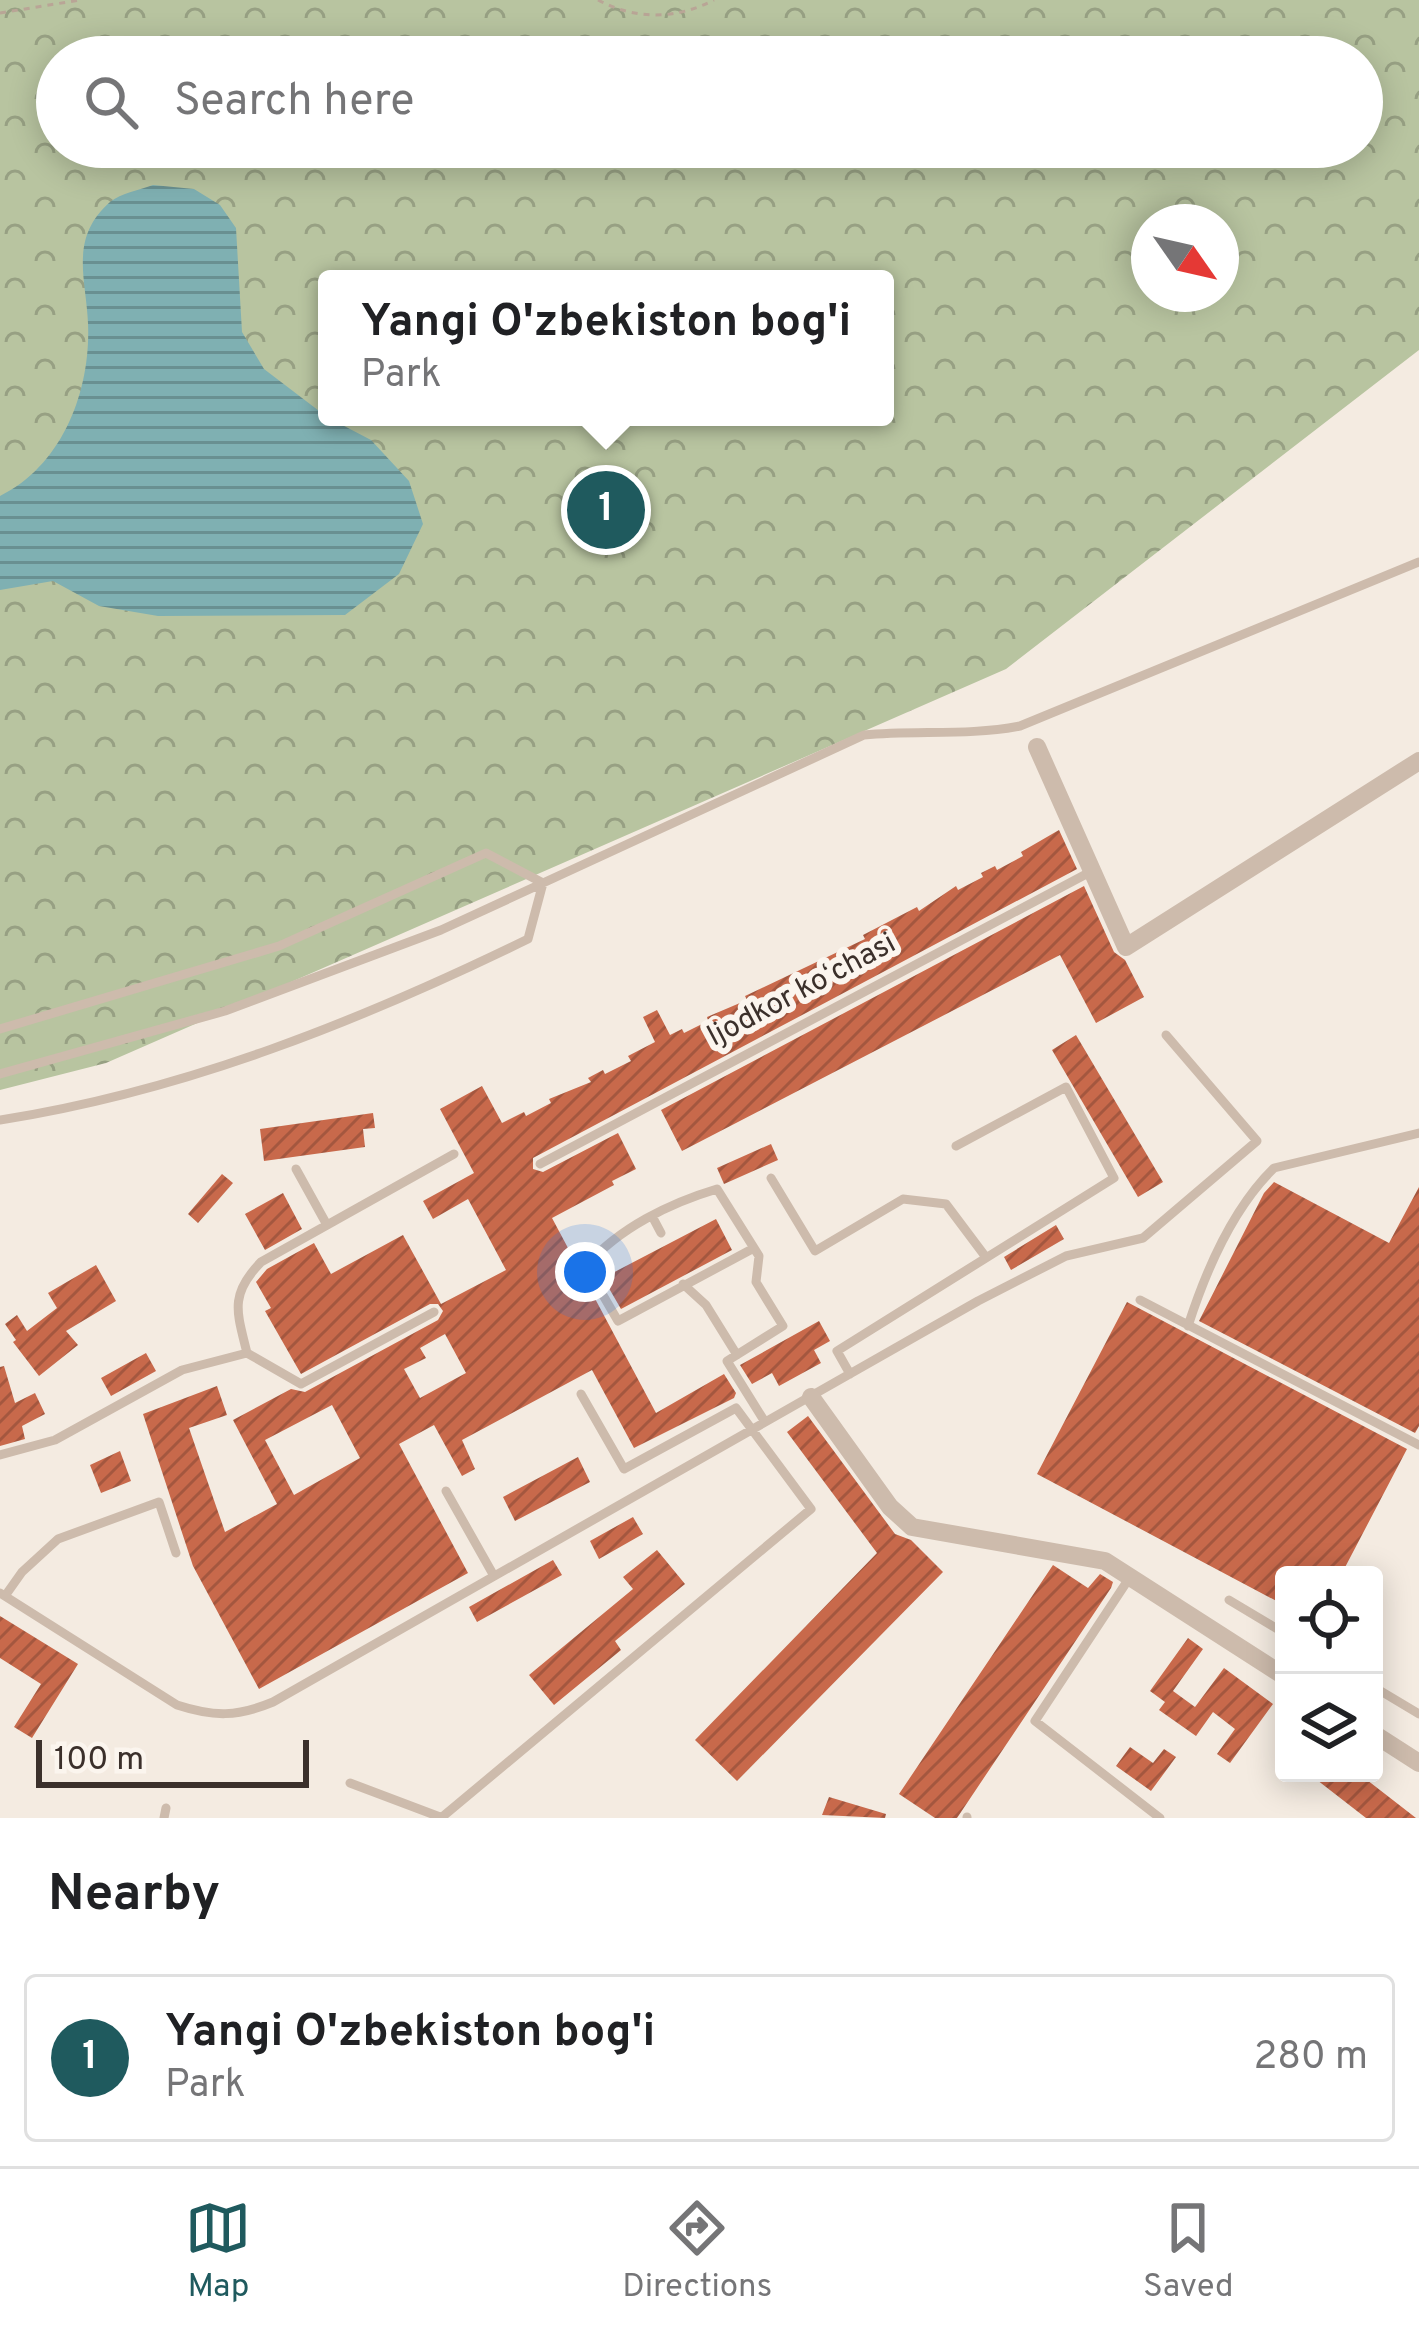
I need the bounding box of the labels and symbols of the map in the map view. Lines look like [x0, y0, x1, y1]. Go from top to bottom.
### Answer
north arrow [1131, 204, 1239, 312]
pin: 1 [567, 465, 645, 555]
street label: Ijodkor koʻchasi [701, 926, 903, 1056]
your location [555, 1242, 615, 1302]
scale bar [36, 1734, 309, 1787]

